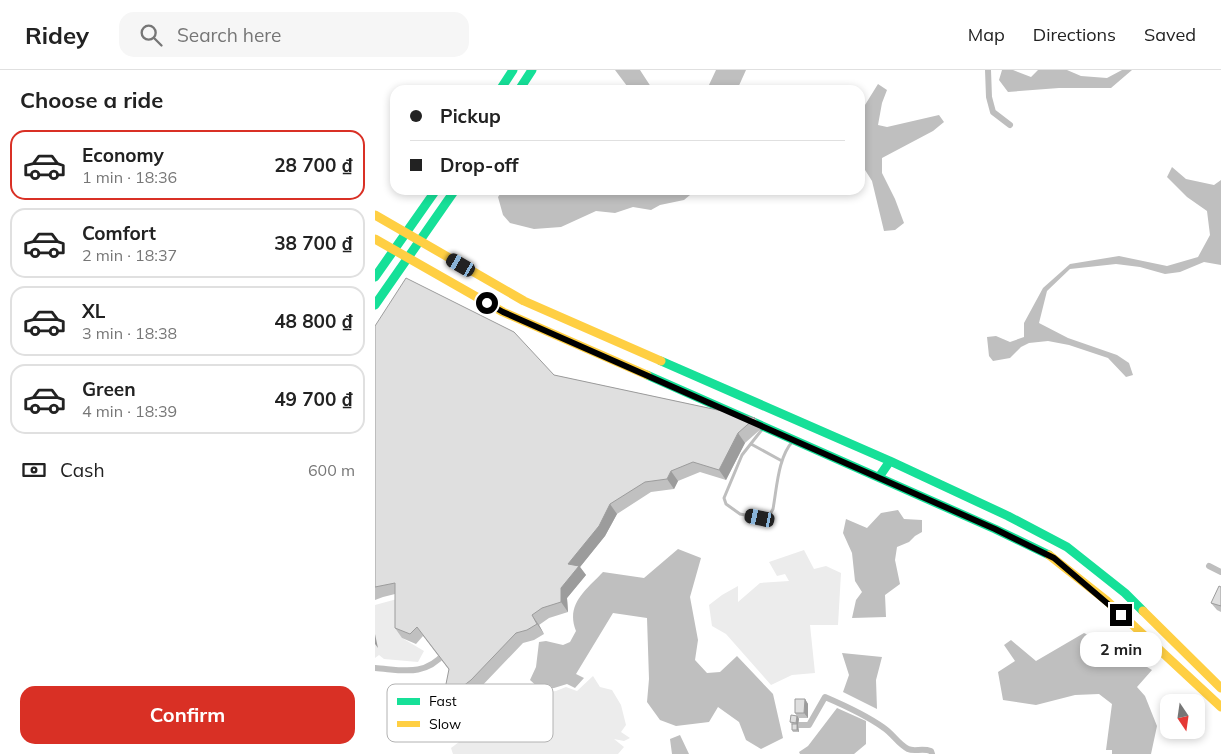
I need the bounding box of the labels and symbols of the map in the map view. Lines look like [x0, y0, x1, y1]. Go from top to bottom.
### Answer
car [444, 251, 477, 279]
route start [476, 292, 498, 314]
car [743, 508, 776, 528]
route end [1110, 604, 1132, 626]
callout: 2 min [1080, 632, 1162, 668]
legend [387, 684, 553, 742]
text: Fast [429, 692, 457, 710]
north arrow [1160, 694, 1205, 739]
text: Slow [429, 715, 461, 733]

